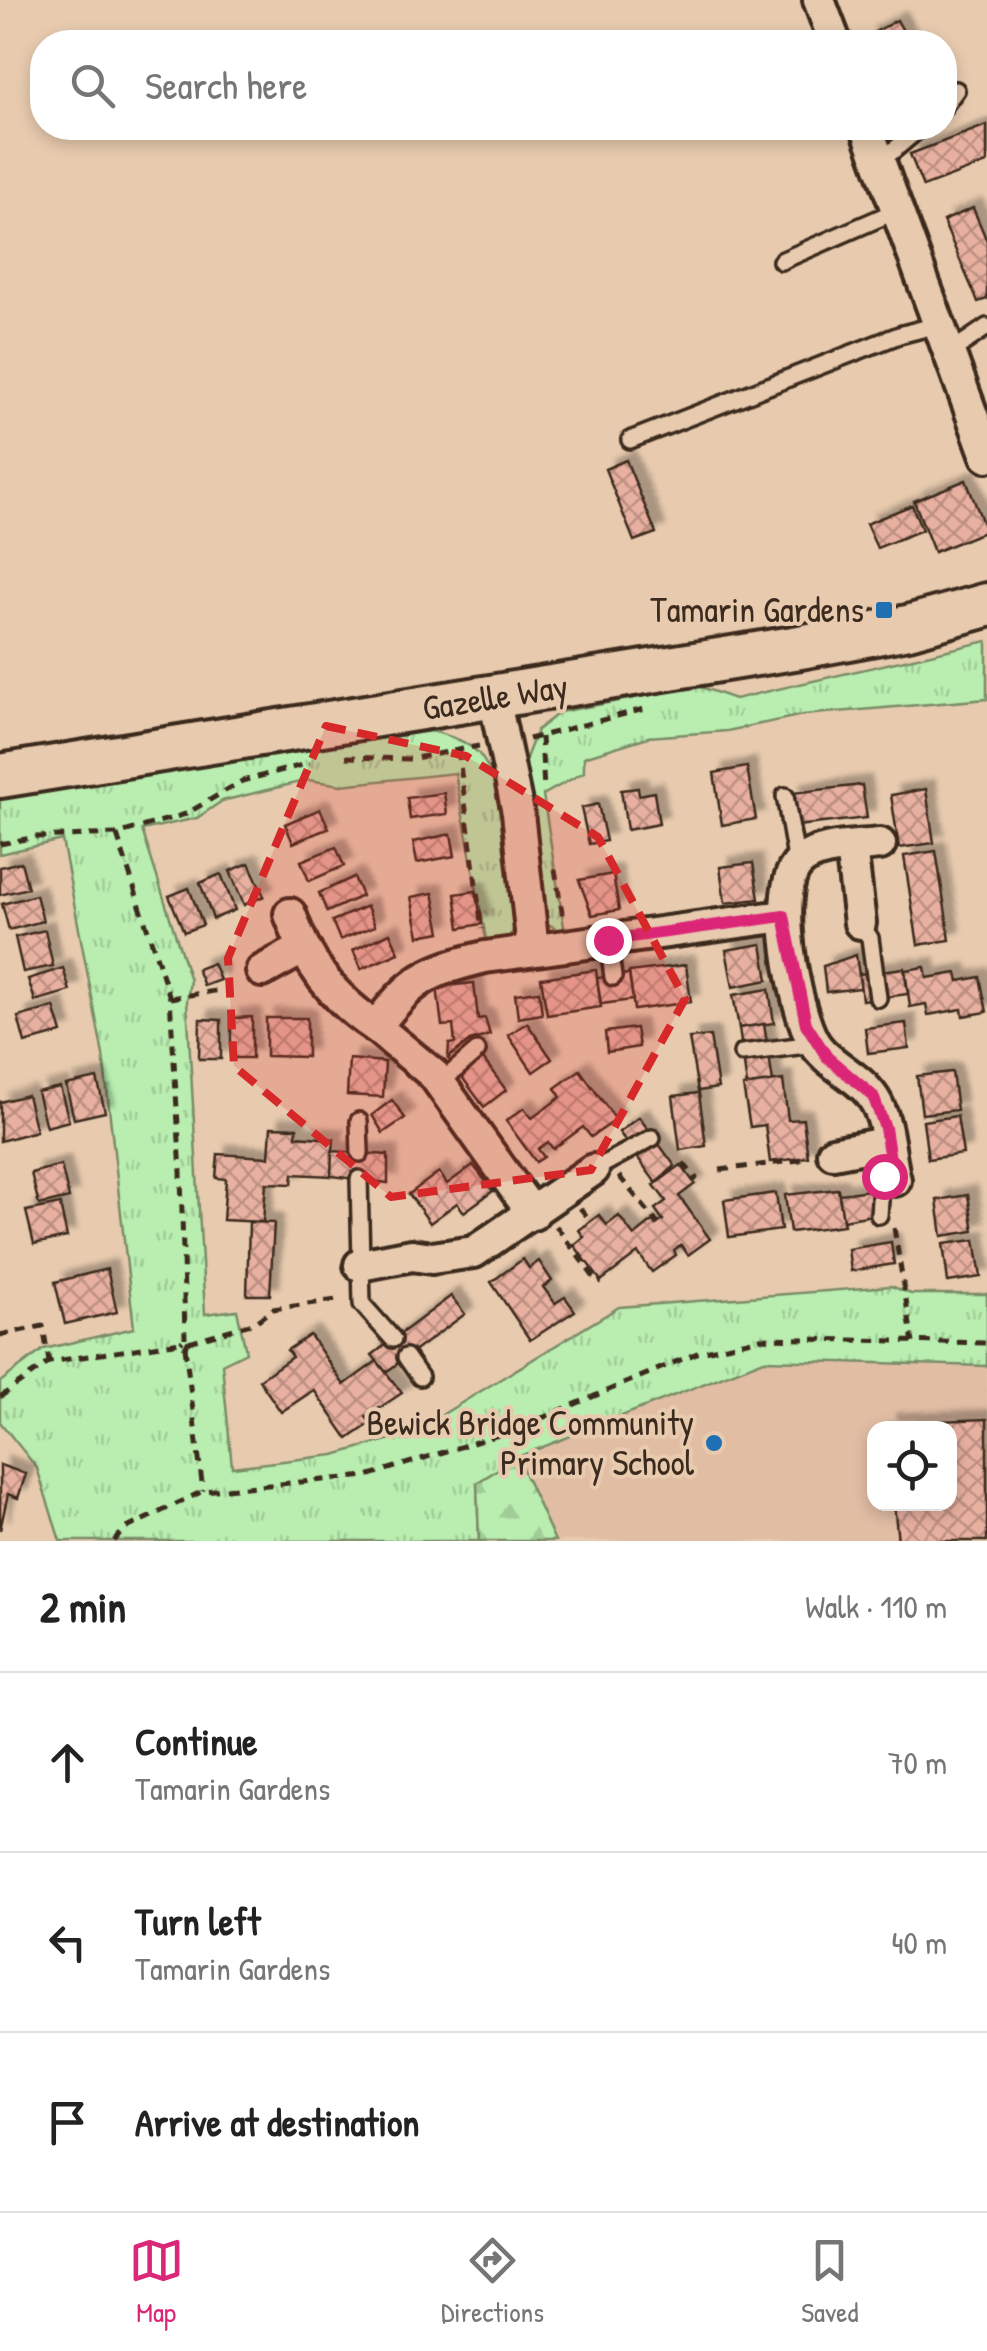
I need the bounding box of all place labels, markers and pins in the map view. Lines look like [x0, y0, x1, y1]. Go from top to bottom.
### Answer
place label: Tamarin Gardens [650, 586, 864, 633]
marker: Tamarin Gardens [873, 599, 895, 621]
place label: Bewick Bridge Community Primary School [366, 1399, 695, 1486]
marker: Bewick Bridge Community Primary School [703, 1432, 725, 1454]

